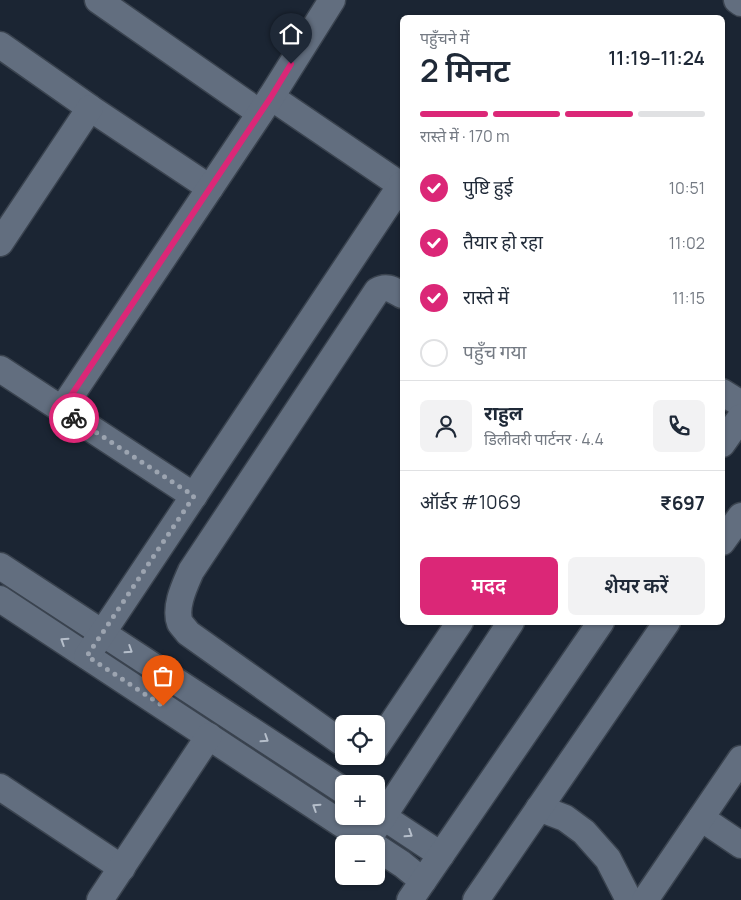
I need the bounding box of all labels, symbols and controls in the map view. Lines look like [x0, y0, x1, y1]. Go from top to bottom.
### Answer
pin [270, 13, 312, 64]
icon: home [277, 20, 305, 48]
text: पहुँचने में [420, 27, 469, 49]
text: 11:19–11:24 [608, 45, 705, 71]
text: 2 मिनट [420, 48, 510, 92]
text: रास्ते में · 170 m [420, 125, 510, 147]
icon: check [420, 174, 448, 202]
text: पुष्टि हुई [463, 174, 513, 200]
text: 10:51 [669, 177, 705, 199]
icon: check [420, 229, 448, 257]
text: तैयार हो रहा [463, 229, 543, 255]
text: 11:02 [669, 232, 705, 254]
icon: check [420, 284, 448, 312]
text: रास्ते में [463, 284, 509, 310]
text: 11:15 [672, 287, 705, 309]
text: पहुँच गया [463, 339, 526, 365]
courier [49, 393, 99, 443]
button: person [420, 400, 472, 452]
text: राहुल [484, 400, 523, 426]
button: phone [653, 400, 705, 452]
icon: bike [60, 404, 88, 432]
text: डिलीवरी पार्टनर · 4.4 [484, 428, 604, 450]
text: ऑर्डर #1069 [420, 489, 521, 515]
text: ₹697 [660, 490, 705, 516]
button: मदद [420, 557, 558, 615]
button: शेयर करें [568, 557, 705, 615]
one-way arrow [60, 638, 69, 647]
one-way arrow [123, 644, 132, 654]
pin [142, 655, 184, 706]
icon: bag [149, 662, 177, 690]
map controls [335, 715, 385, 885]
button: locate [335, 715, 385, 765]
one-way arrow [259, 733, 268, 743]
button: + [335, 775, 385, 825]
one-way arrow [313, 804, 322, 813]
one-way arrow [403, 827, 412, 837]
button: − [335, 835, 385, 885]

